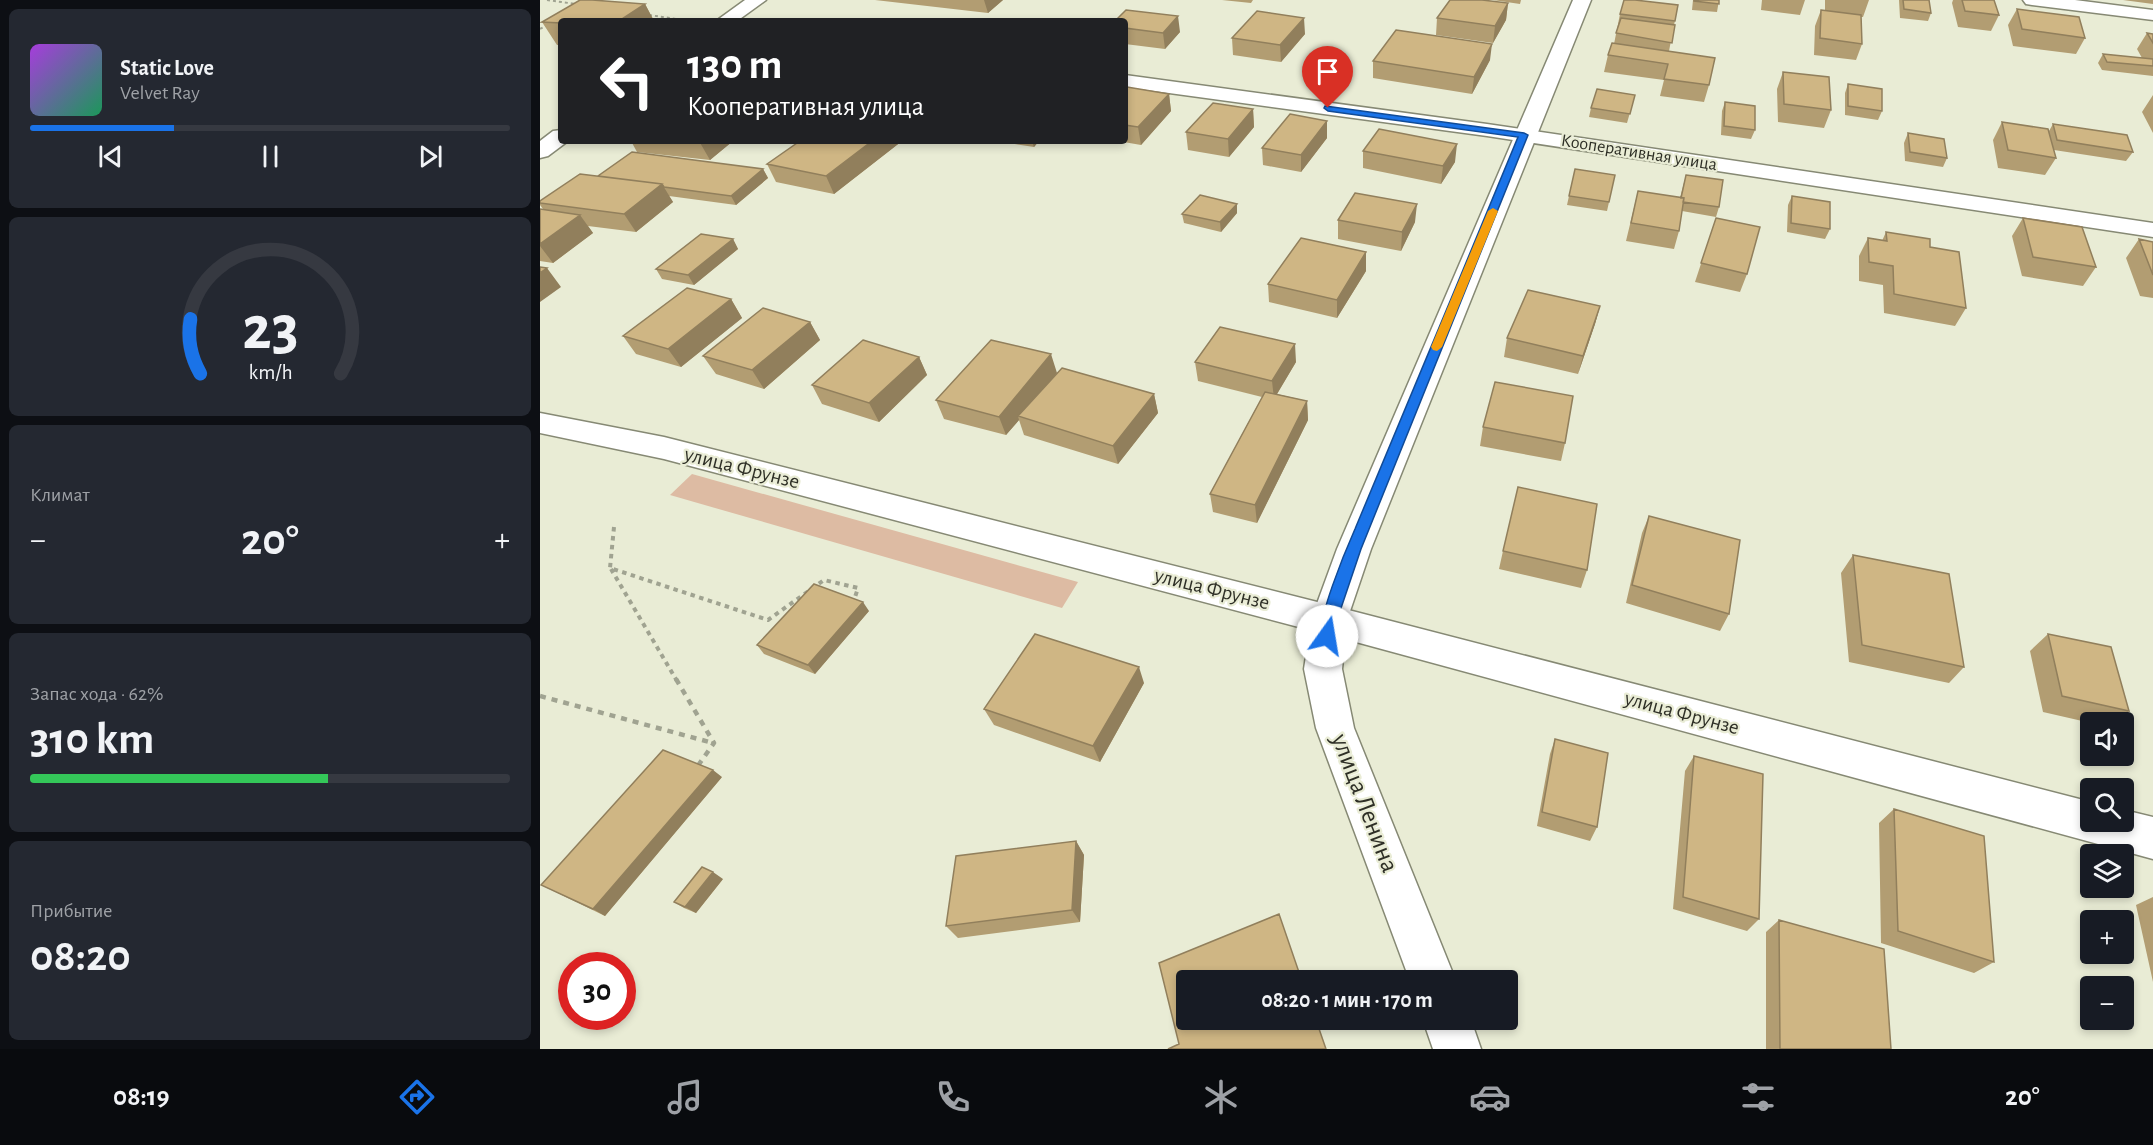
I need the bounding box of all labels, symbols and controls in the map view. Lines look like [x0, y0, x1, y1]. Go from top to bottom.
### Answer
icon: left [588, 42, 666, 120]
text: 130 m [687, 44, 782, 86]
pin [1302, 46, 1353, 108]
icon: arrive [1311, 55, 1344, 88]
text: Static Love [120, 57, 214, 79]
text: Velvet Ray [120, 83, 200, 103]
text: Кооперативная улица [687, 93, 924, 120]
street label: Кооперативная улица [1560, 132, 1718, 174]
icon: previous [94, 140, 127, 173]
icon: pause [254, 140, 287, 173]
icon: next [414, 140, 447, 173]
text: 23 [242, 298, 298, 360]
text: km/h [248, 362, 292, 383]
street label: улица Фрунзе [681, 443, 802, 492]
text: Климат [30, 485, 90, 505]
text: 20° [241, 518, 299, 563]
text: − [30, 524, 46, 557]
text: + [494, 524, 510, 557]
street label: улица Фрунзе [1151, 564, 1272, 613]
position arrow [1295, 604, 1359, 668]
text: Запас хода · 62% [30, 684, 164, 704]
street label: улица Фрунзе [1621, 687, 1742, 738]
map controls [2080, 712, 2134, 1030]
button: sound [2080, 712, 2134, 766]
text: 310 km [30, 717, 154, 762]
street label: улица Ленина [1326, 729, 1403, 876]
button: search [2080, 778, 2134, 832]
button: layers [2080, 844, 2134, 898]
text: Прибытие [30, 901, 112, 921]
button: + [2080, 910, 2134, 964]
text: 08:20 [30, 934, 131, 979]
speed limit sign: 30 [558, 952, 636, 1030]
button: − [2080, 976, 2134, 1030]
text: 08:20 · 1 мин · 170 m [1261, 989, 1433, 1011]
icon: directions [396, 1076, 438, 1118]
icon: music [664, 1076, 706, 1118]
icon: phone [932, 1076, 974, 1118]
icon: climate [1200, 1076, 1242, 1118]
icon: car [1469, 1076, 1511, 1118]
icon: filters [1737, 1076, 1779, 1118]
text: 08:19 [113, 1083, 169, 1110]
text: 20° [2005, 1083, 2040, 1110]

